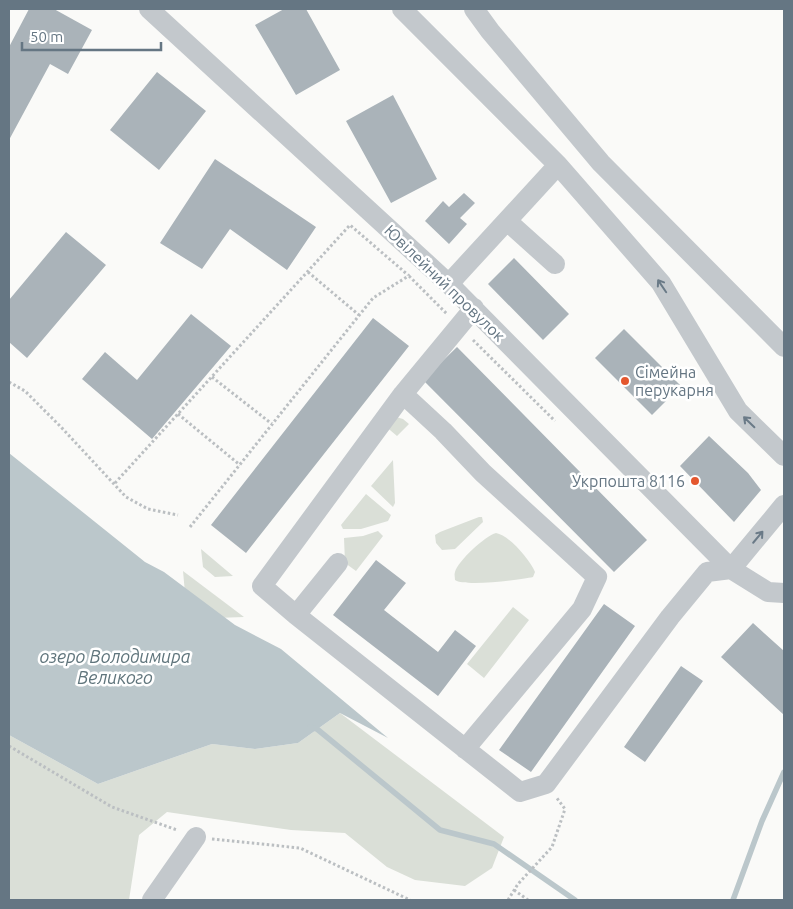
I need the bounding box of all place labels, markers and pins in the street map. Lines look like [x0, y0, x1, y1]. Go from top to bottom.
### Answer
place label: Сімейна перукарня [635, 363, 714, 399]
marker: Сімейна перукарня [619, 375, 631, 387]
place label: Укрпошта 8116 [572, 472, 685, 490]
marker: Укрпошта 8116 [689, 475, 701, 487]

